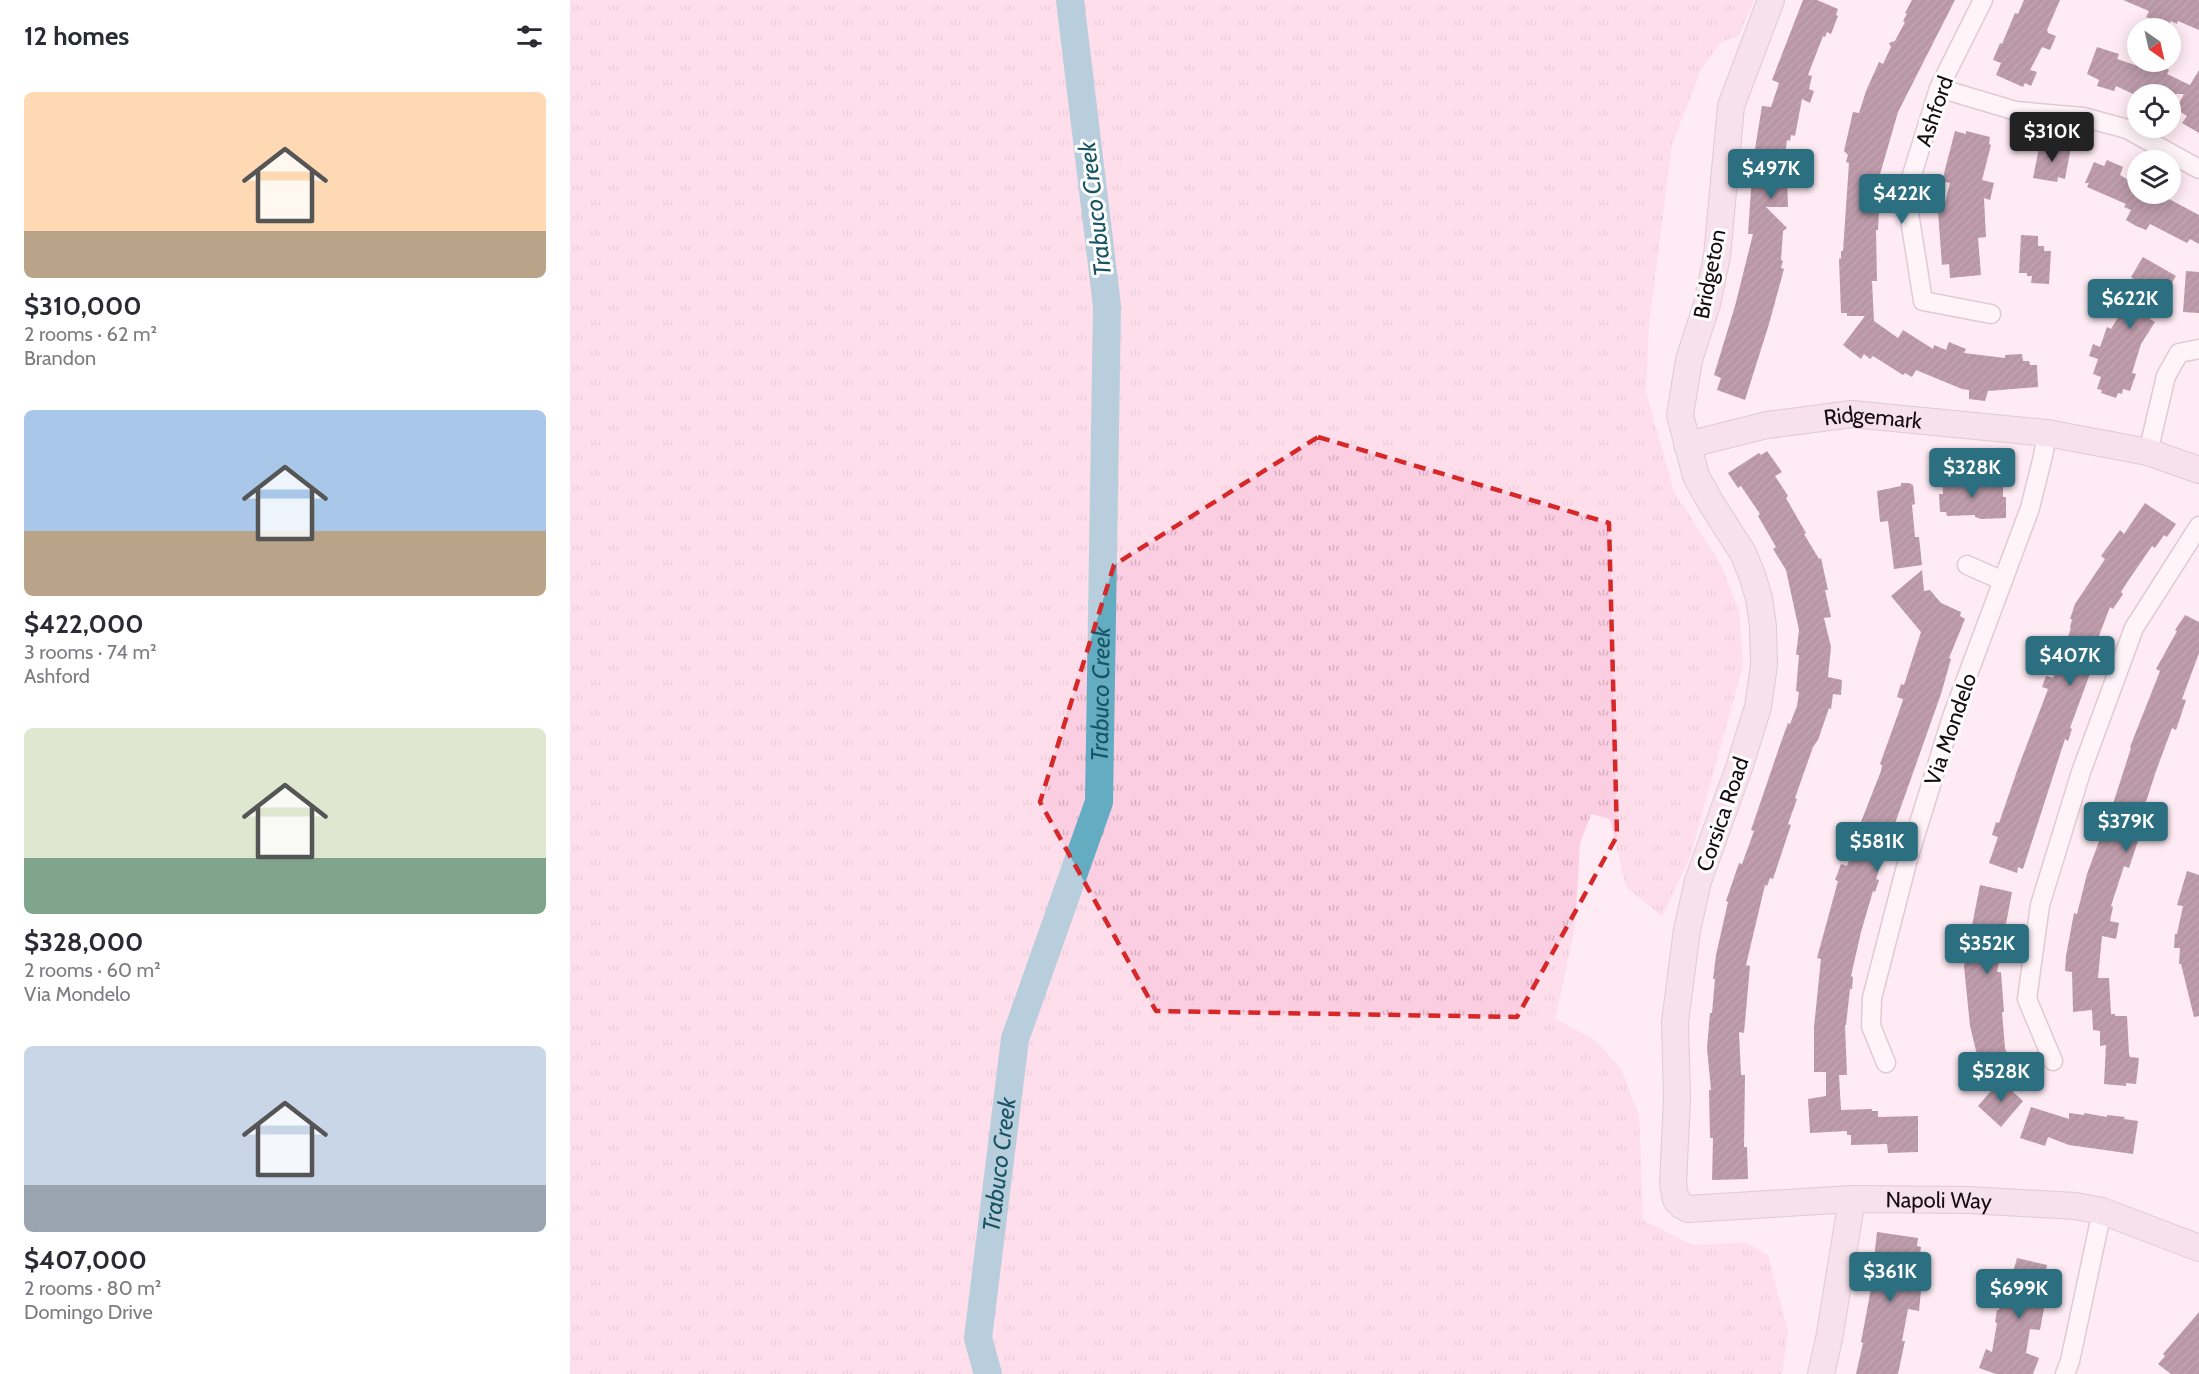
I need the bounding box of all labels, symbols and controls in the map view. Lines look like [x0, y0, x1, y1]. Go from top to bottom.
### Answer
north arrow [2127, 18, 2181, 72]
map controls [2127, 18, 2181, 204]
text: 12 homes [24, 20, 129, 52]
icon: filters [513, 20, 546, 53]
street label: Ashford [1910, 72, 1959, 150]
button: locate [2127, 84, 2181, 138]
pin: $310K [2010, 112, 2094, 163]
text: $310K [2024, 119, 2080, 143]
icon: home [231, 131, 339, 239]
water label: Trabuco Creek [1072, 139, 1117, 278]
pin: $497K [1729, 149, 1813, 200]
button: layers [2127, 150, 2181, 204]
text: $497K [1742, 156, 1800, 180]
pin: $422K [1860, 174, 1944, 225]
text: $422K [1873, 181, 1931, 205]
street label: Bridgeton [1688, 227, 1731, 321]
pin: $622K [2088, 279, 2172, 330]
text: $622K [2102, 286, 2158, 310]
text: $310,000 [24, 290, 142, 322]
text: 2 rooms · 62 m² [24, 322, 157, 346]
text: Brandon [24, 346, 96, 370]
street label: Ridgemark [1822, 401, 1923, 435]
pin: $328K [1930, 448, 2014, 499]
icon: home [231, 449, 339, 557]
text: $328K [1943, 455, 2001, 479]
text: $422,000 [24, 608, 144, 640]
water label: Trabuco Creek [1085, 626, 1116, 762]
pin: $407K [2028, 636, 2112, 687]
text: 3 rooms · 74 m² [24, 640, 157, 664]
text: $407K [2040, 643, 2100, 667]
text: Ashford [24, 664, 90, 688]
street label: Via Mondelo [1919, 669, 1982, 789]
street label: Corsica Road [1690, 753, 1755, 875]
icon: home [231, 767, 339, 875]
pin: $379K [2084, 802, 2168, 853]
text: $379K [2098, 809, 2154, 833]
pin: $581K [1835, 822, 1919, 873]
text: $581K [1850, 829, 1904, 853]
pin: $352K [1945, 924, 2029, 975]
text: $328,000 [24, 926, 143, 958]
text: $352K [1959, 931, 2015, 955]
text: 2 rooms · 60 m² [24, 958, 161, 982]
text: Via Mondelo [24, 982, 131, 1006]
pin: $528K [1959, 1052, 2043, 1103]
text: $528K [1972, 1059, 2030, 1083]
icon: home [231, 1085, 339, 1193]
water label: Trabuco Creek [976, 1095, 1022, 1234]
street label: Napoli Way [1885, 1186, 1992, 1215]
text: $407,000 [24, 1244, 147, 1276]
pin: $361K [1848, 1252, 1932, 1303]
text: $361K [1863, 1259, 1917, 1283]
pin: $699K [1977, 1269, 2061, 1320]
text: 2 rooms · 80 m² [24, 1276, 161, 1300]
text: $699K [1990, 1276, 2048, 1300]
text: Domingo Drive [24, 1300, 153, 1324]

